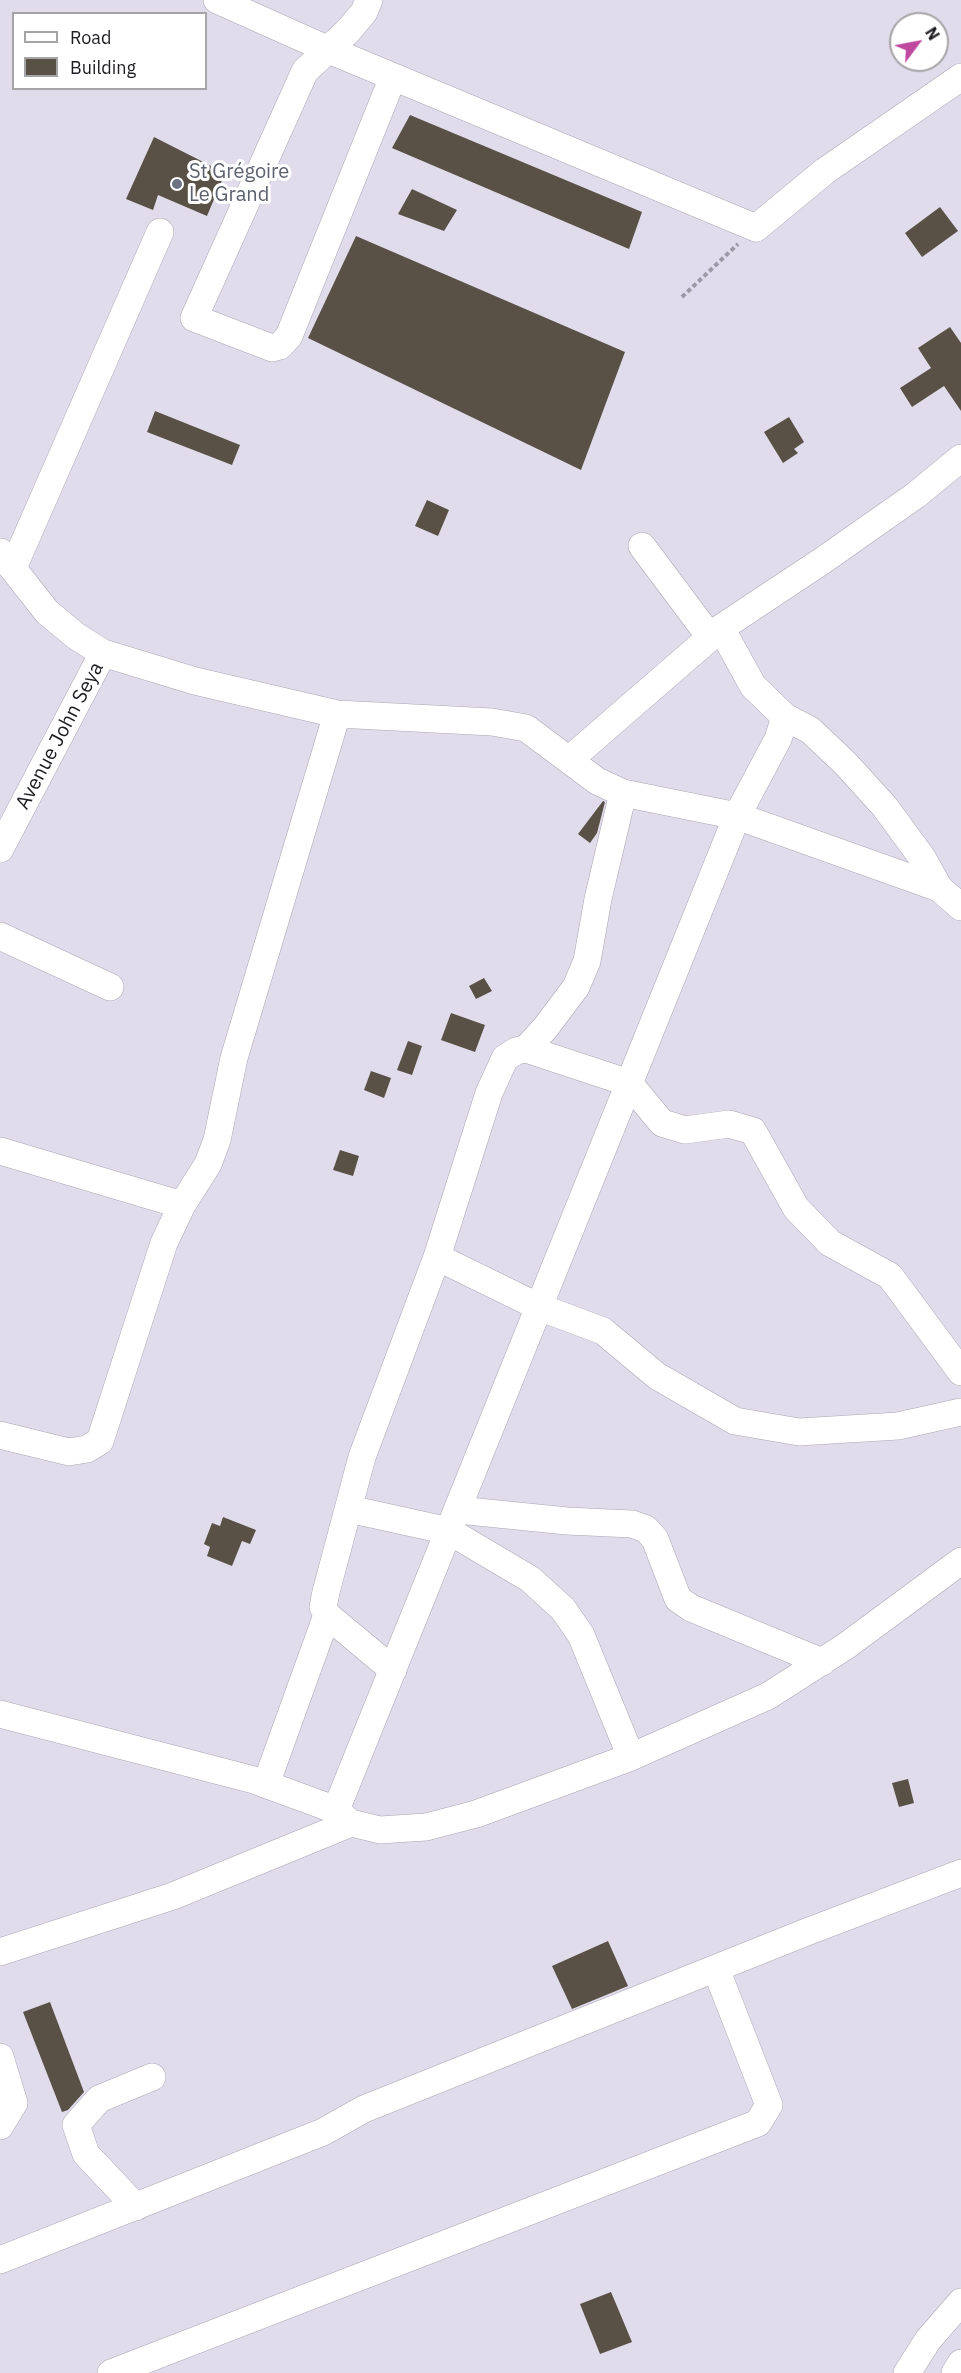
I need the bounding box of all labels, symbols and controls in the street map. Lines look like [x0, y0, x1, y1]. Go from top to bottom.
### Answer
legend [12, 12, 207, 90]
north arrow [889, 12, 949, 72]
text: N [921, 23, 944, 44]
text: Road [70, 26, 111, 49]
text: Building [70, 56, 136, 79]
place label: St Grégoire Le Grand [189, 160, 289, 207]
marker: St Grégoire Le Grand [170, 177, 184, 191]
street label: Avenue John Seya [11, 658, 109, 814]

